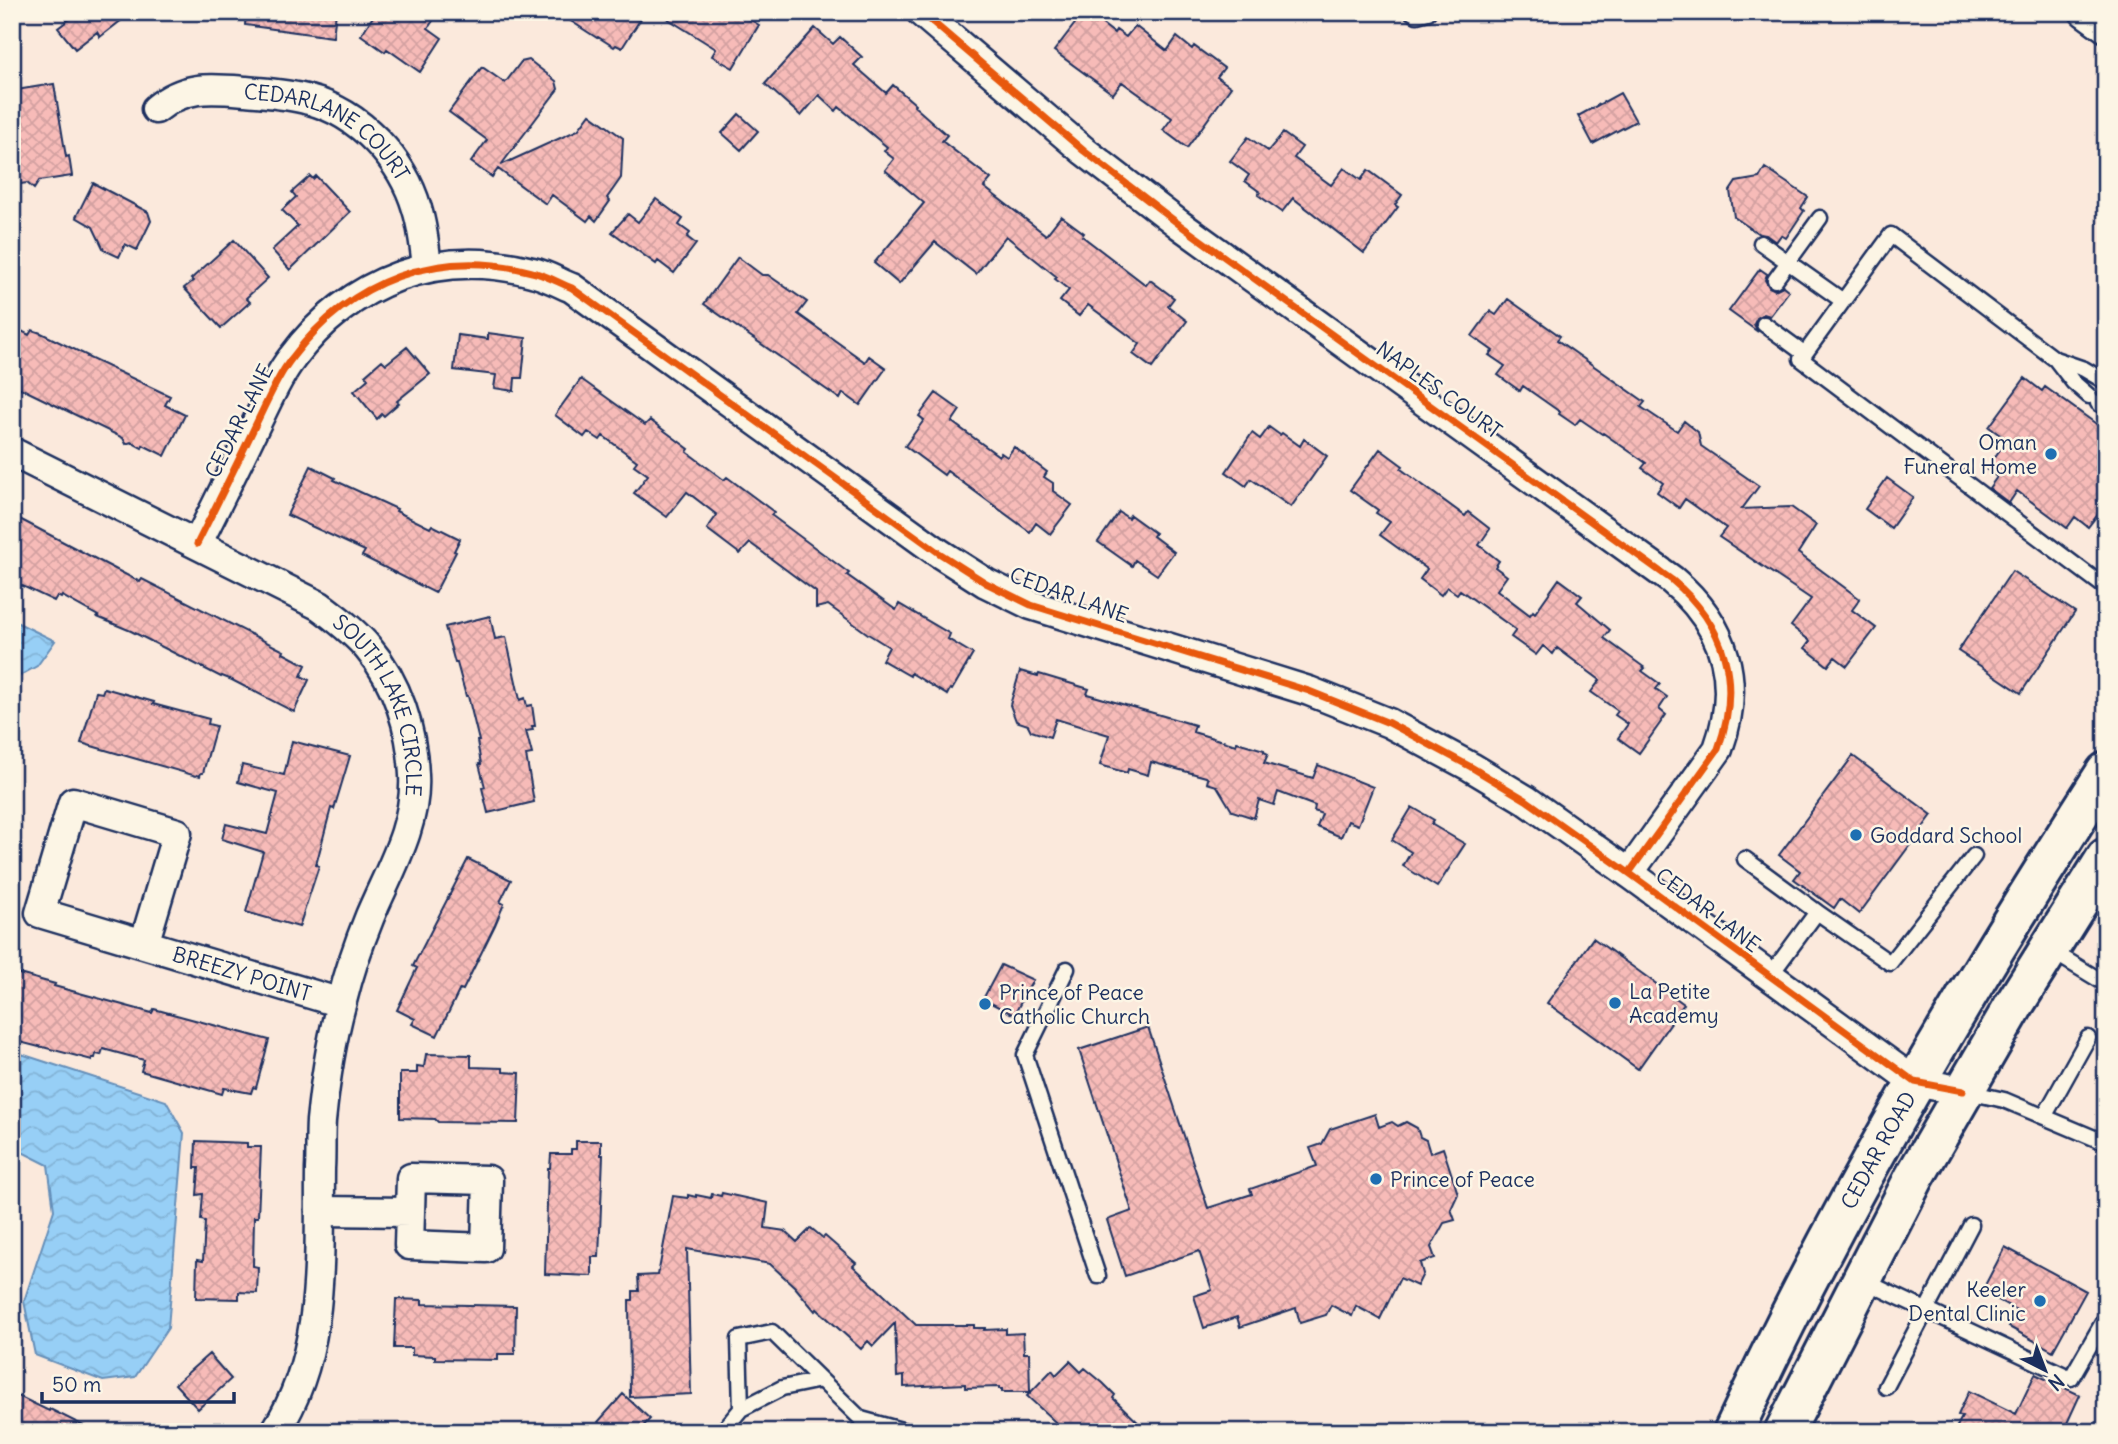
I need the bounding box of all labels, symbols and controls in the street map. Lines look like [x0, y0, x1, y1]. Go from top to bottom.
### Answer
street label: CEDARLANE COURT [243, 77, 416, 185]
street label: NAPLES COURT [1371, 335, 1507, 445]
street label: CEDAR LANE [199, 359, 279, 483]
place label: Oman Funeral Home [1904, 429, 2037, 480]
marker: Oman Funeral Home [2043, 446, 2059, 462]
street label: CEDAR LANE [1006, 561, 1132, 629]
street label: SOUTH LAKE CIRCLE [328, 608, 428, 797]
place label: Goddard School [1870, 822, 2022, 849]
marker: Goddard School [1848, 827, 1864, 843]
street label: CEDAR LANE [1650, 862, 1766, 958]
street label: BREEZY POINT [169, 940, 315, 1007]
place label: La Petite Academy [1629, 978, 1719, 1029]
place label: Prince of Peace Catholic Church [999, 979, 1150, 1030]
marker: La Petite Academy [1607, 995, 1623, 1011]
marker: Prince of Peace Catholic Church [977, 996, 993, 1012]
street label: CEDAR ROAD [1834, 1086, 1921, 1214]
place label: Prince of Peace [1390, 1166, 1535, 1193]
marker: Prince of Peace [1368, 1171, 1384, 1187]
place label: Keeler Dental Clinic [1908, 1276, 2026, 1327]
marker: Keeler Dental Clinic [2032, 1293, 2048, 1309]
north arrow [2010, 1336, 2080, 1406]
scale bar [42, 1360, 234, 1404]
text: N [2043, 1369, 2069, 1396]
text: 50 m [52, 1371, 101, 1398]

